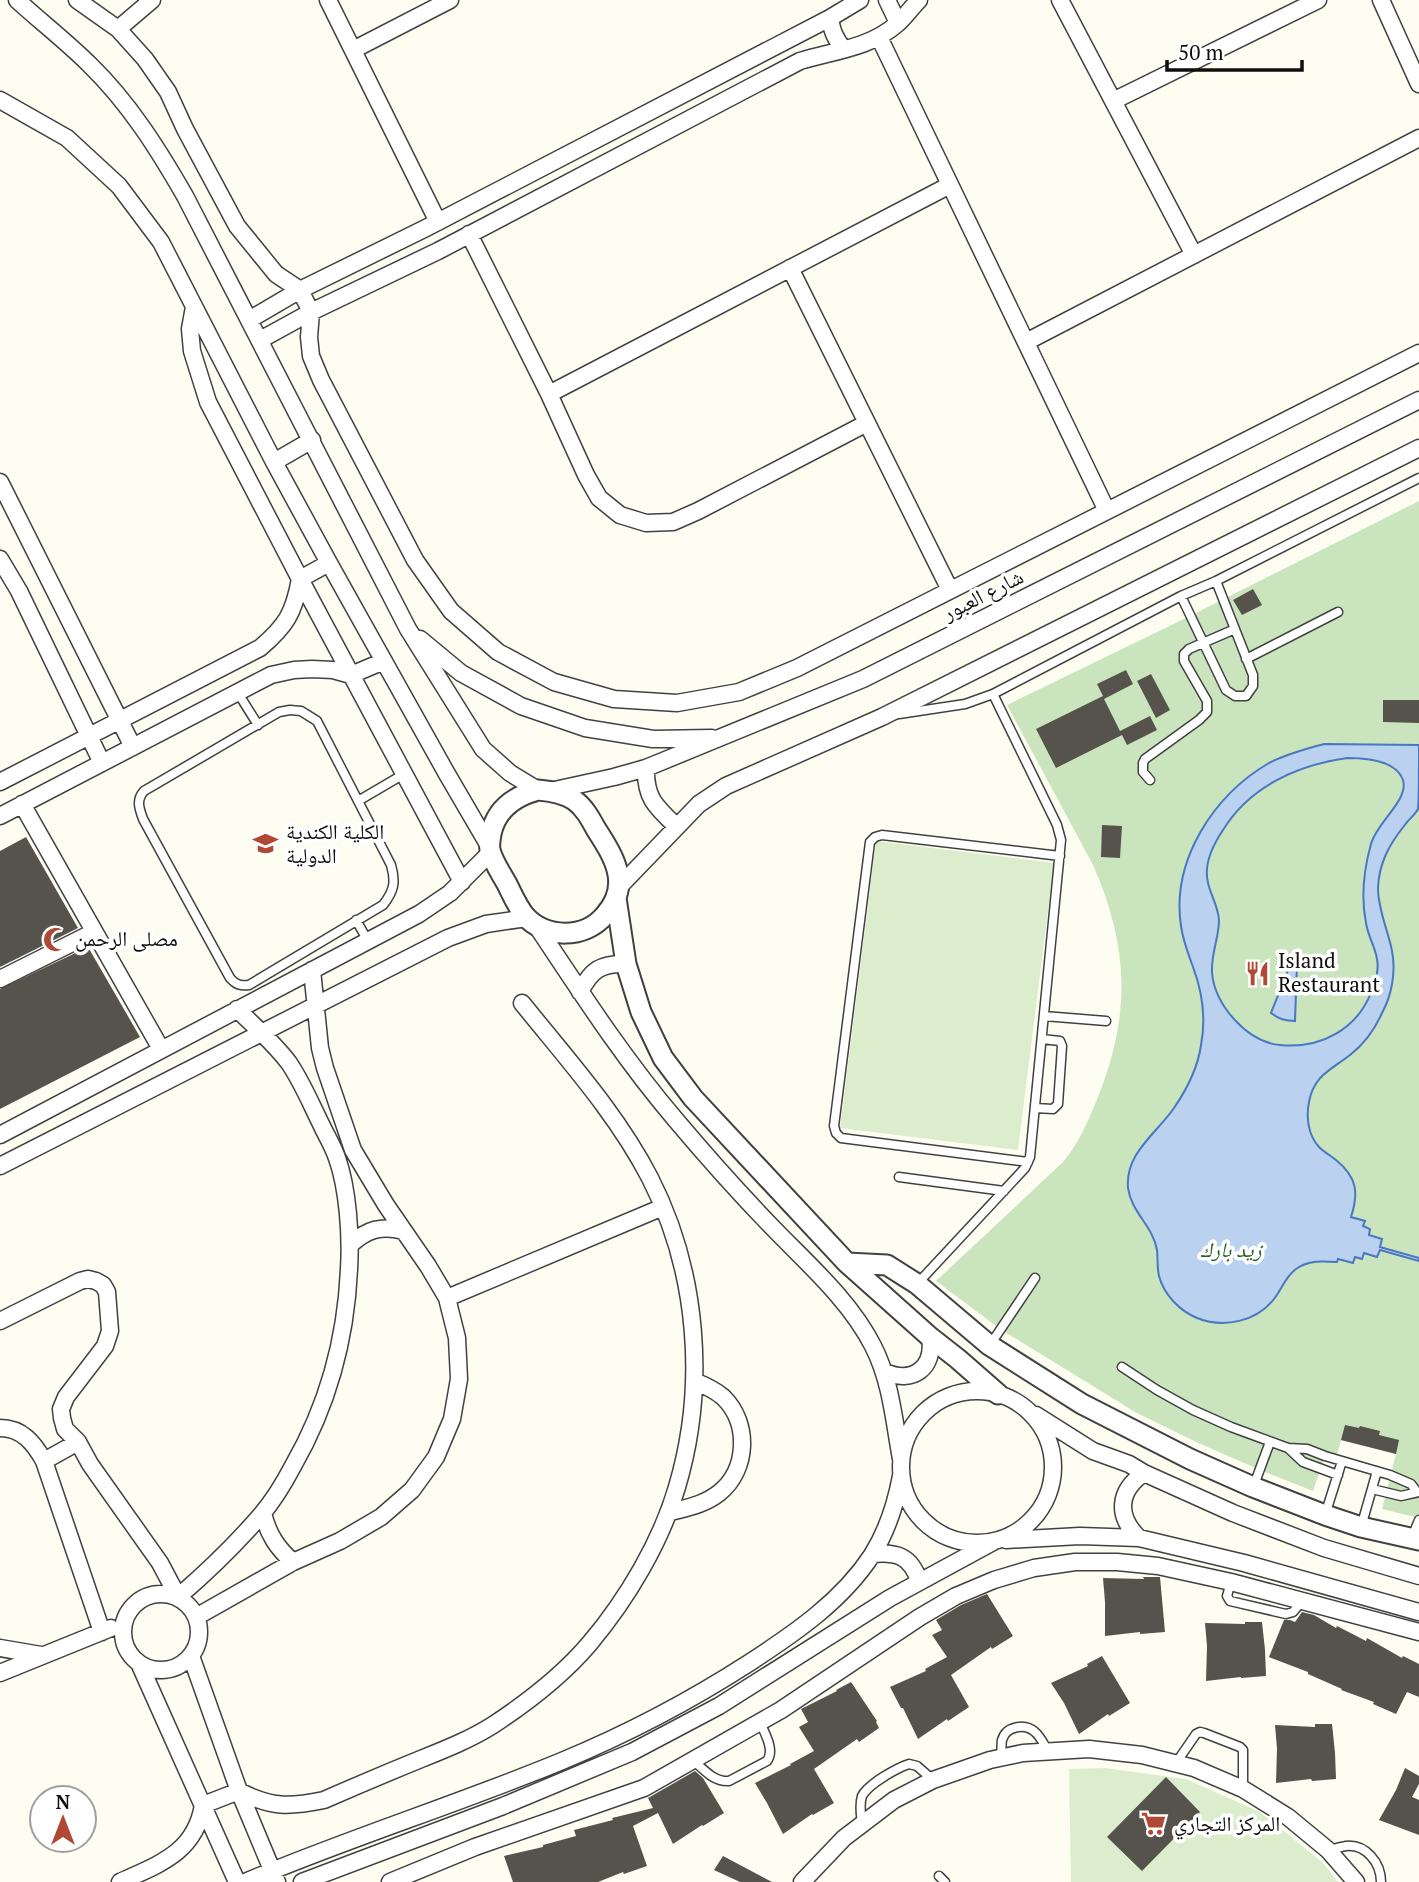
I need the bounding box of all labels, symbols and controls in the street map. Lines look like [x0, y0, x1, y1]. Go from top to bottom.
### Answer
scale bar [1167, 28, 1302, 72]
text: 50 m [1178, 38, 1224, 66]
street label: شارع العبور [936, 562, 1028, 627]
place label: الكلية الكندية الدولية [286, 817, 384, 869]
school or university icon: الكلية الكندية الدولية [252, 830, 280, 858]
place label: مصلى الرحمن [75, 924, 178, 952]
mosque icon: مصلى الرحمن [41, 925, 69, 953]
place label: Island Restaurant [1278, 946, 1380, 998]
restaurant icon: Island Restaurant [1244, 959, 1272, 987]
park label: زيد بارك [1200, 1235, 1264, 1263]
north arrow [28, 1784, 98, 1854]
text: N [56, 1789, 71, 1814]
place label: المركز التجاري [1174, 1809, 1280, 1840]
supermarket icon: المركز التجاري [1140, 1810, 1168, 1838]

